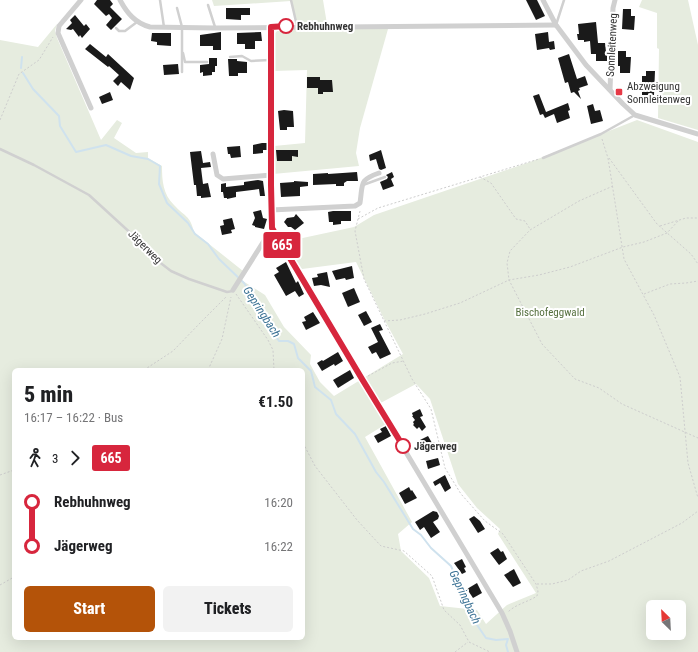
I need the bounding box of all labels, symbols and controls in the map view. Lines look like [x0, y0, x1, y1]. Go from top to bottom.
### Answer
street label: Sonnleitenweg [604, 13, 620, 77]
marker: Rebhuhnweg [278, 18, 294, 34]
place label: Rebhuhnweg [297, 20, 353, 33]
place label: Abzweigung Sonnleitenweg [627, 80, 691, 106]
marker: Abzweigung Sonnleitenweg [614, 87, 624, 97]
street label: Jägerweg [125, 227, 165, 267]
line badge: 665 [259, 232, 305, 258]
text: 665 [271, 237, 293, 253]
water label: Gepringbach [240, 284, 284, 340]
park label: Bischofeggwald [515, 306, 585, 319]
text: 5 min [24, 382, 73, 407]
text: €1.50 [258, 393, 293, 411]
text: 16:17 – 16:22 · Bus [24, 410, 123, 425]
marker: Jägerweg [395, 438, 411, 454]
place label: Jägerweg [414, 440, 457, 453]
icon: walk [24, 447, 46, 469]
icon: forward [64, 447, 86, 469]
text: 665 [100, 450, 122, 466]
text: 3 [52, 451, 58, 466]
text: Rebhuhnweg [54, 493, 131, 511]
text: 16:20 [264, 495, 293, 510]
text: Jägerweg [54, 537, 112, 555]
text: 16:22 [264, 539, 293, 554]
water label: Gepringbach [446, 568, 484, 627]
button: Start [24, 586, 155, 632]
button: Tickets [163, 586, 293, 632]
north arrow [646, 600, 686, 640]
map controls [646, 600, 686, 640]

